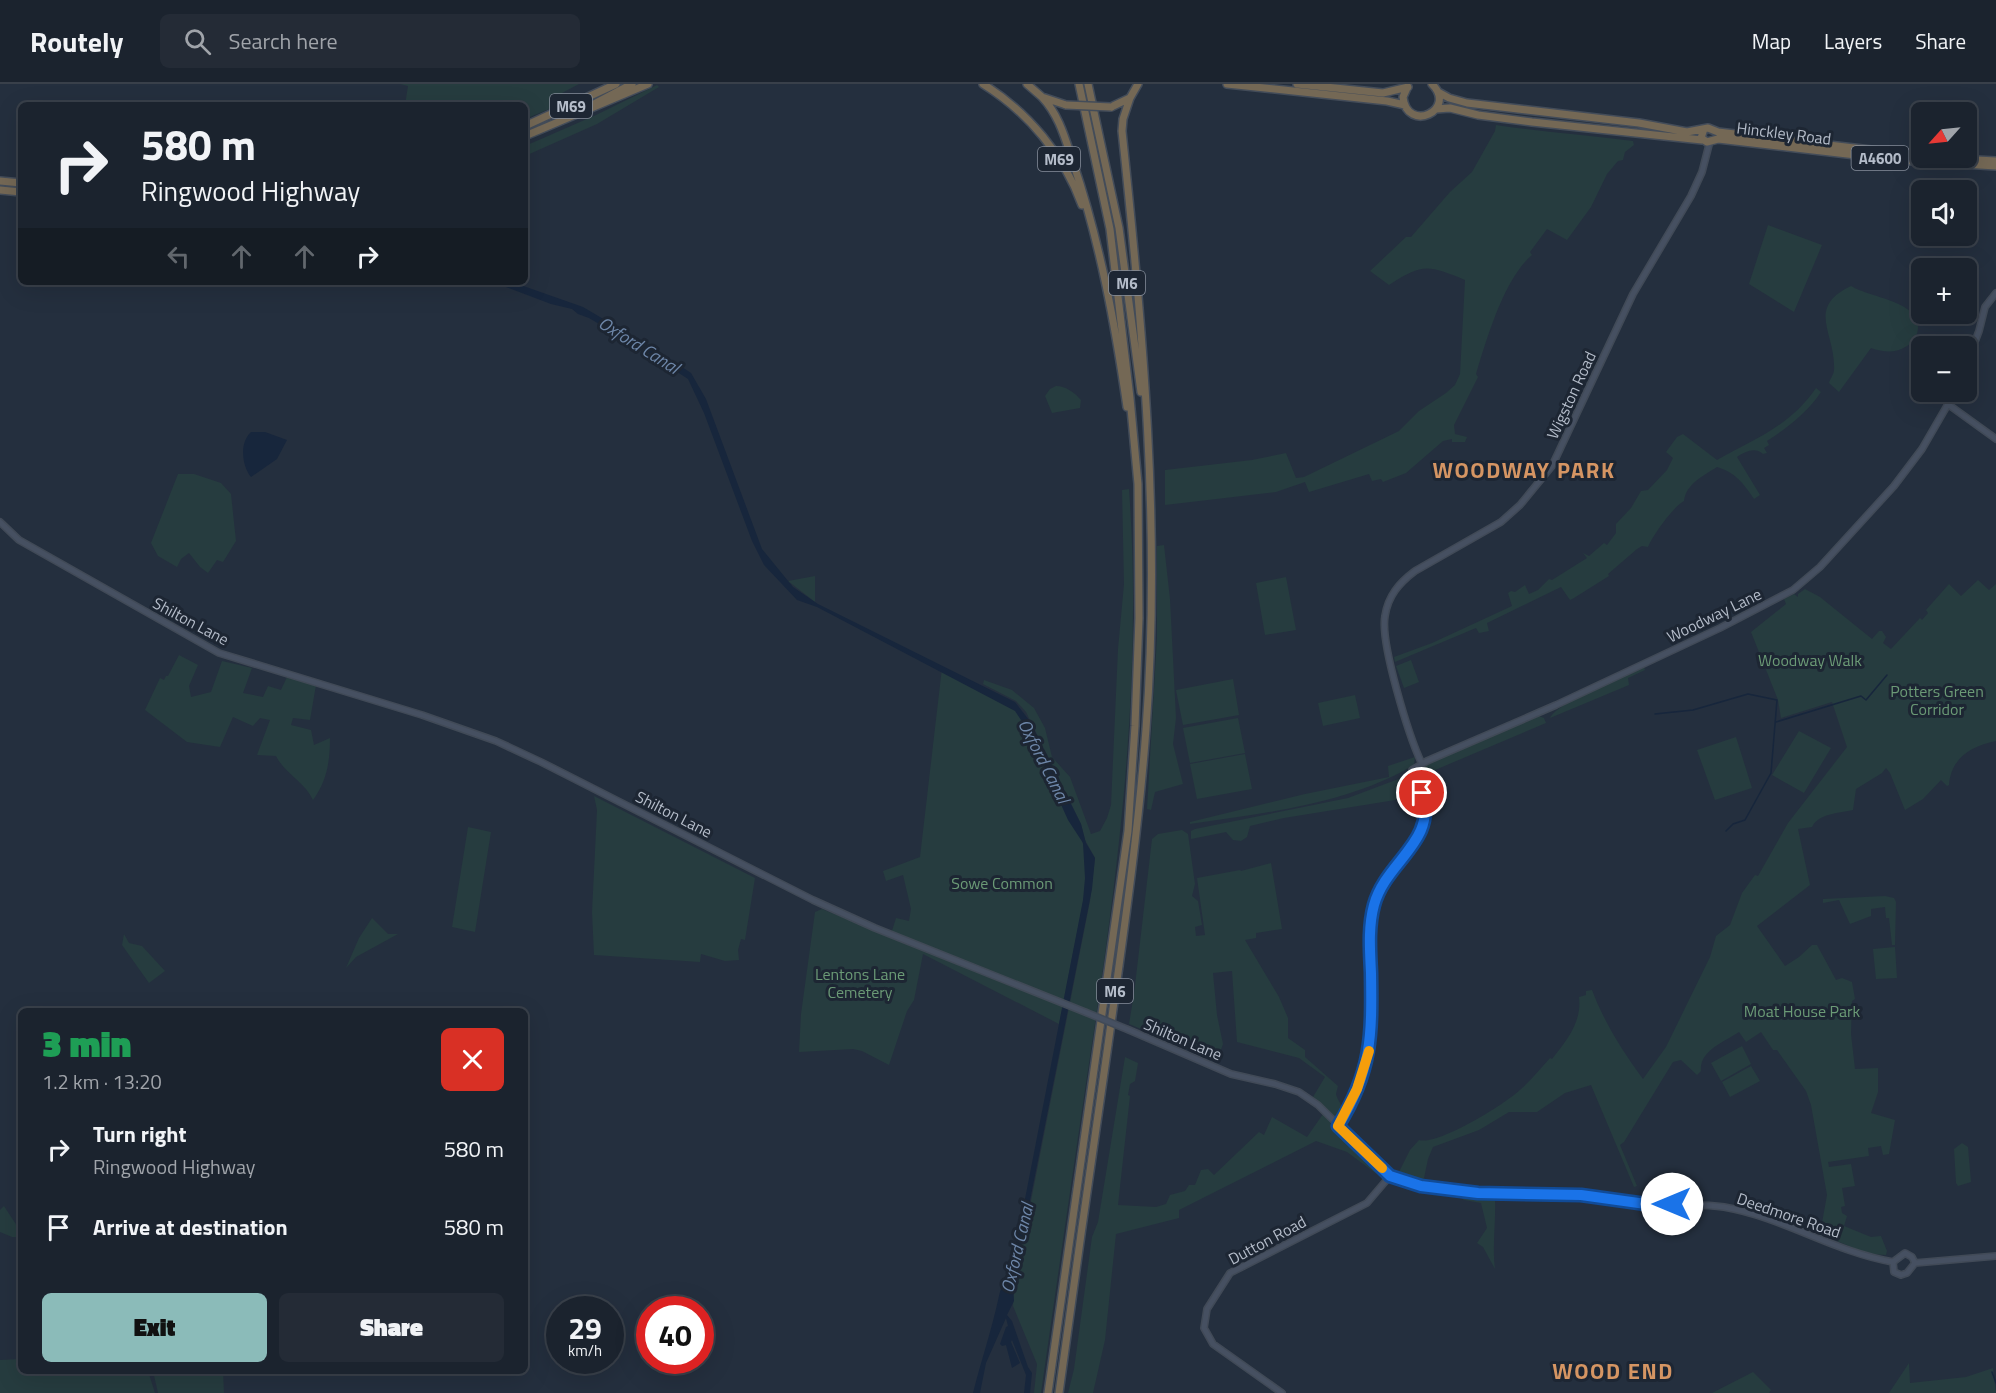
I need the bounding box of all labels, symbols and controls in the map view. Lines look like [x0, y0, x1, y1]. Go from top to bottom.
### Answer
search box [160, 14, 580, 68]
text: Routely [30, 20, 124, 63]
text: Search here [229, 24, 338, 58]
icon: search [181, 25, 214, 58]
text: Map [1752, 25, 1791, 57]
text: Layers [1824, 25, 1882, 57]
text: Share [1915, 25, 1966, 57]
road number: M69 [550, 94, 592, 118]
north arrow [1911, 102, 1977, 168]
map controls [1911, 102, 1977, 402]
text: 580 m [141, 112, 256, 176]
street label: Hinckley Road [1735, 115, 1833, 151]
icon: right [42, 126, 120, 204]
road number: A4600 [1852, 146, 1908, 170]
road number: M69 [1038, 147, 1080, 171]
text: Ringwood Highway [141, 170, 360, 211]
button: sound [1911, 180, 1977, 246]
icon: left [162, 240, 195, 273]
icon: ahead [225, 240, 258, 273]
icon: ahead [288, 240, 321, 273]
icon: right [351, 240, 384, 273]
button: + [1911, 258, 1977, 324]
road number: M6 [1109, 271, 1145, 295]
water label: Oxford Canal [593, 309, 687, 382]
button: − [1911, 336, 1977, 402]
street label: Wigston Road [1540, 347, 1602, 443]
district label: WOODWAY PARK [1433, 453, 1615, 487]
street label: Woodway Lane [1663, 582, 1765, 648]
street label: Shilton Lane [149, 591, 233, 651]
park label: Woodway Walk [1758, 648, 1862, 672]
park label: Potters Green Corridor [1890, 679, 1984, 721]
water label: Oxford Canal [1011, 714, 1078, 810]
pin [1396, 767, 1447, 818]
icon: arrive [1405, 776, 1438, 809]
street label: Shilton Lane [632, 784, 716, 844]
park label: Sowe Common [951, 871, 1053, 895]
park label: Lentons Lane Cemetery [815, 962, 905, 1004]
road number: M6 [1097, 979, 1133, 1003]
park label: Moat House Park [1744, 999, 1860, 1023]
street label: Shilton Lane [1140, 1012, 1226, 1066]
text: 3 min [42, 1016, 131, 1071]
button: close [441, 1028, 504, 1091]
text: 1.2 km · 13:20 [42, 1066, 162, 1097]
text: Turn right [93, 1117, 187, 1151]
text: 580 m [444, 1132, 504, 1166]
icon: right [42, 1133, 75, 1166]
text: Ringwood Highway [93, 1151, 255, 1182]
position arrow [1640, 1172, 1704, 1236]
street label: Deedmore Road [1734, 1186, 1844, 1244]
water label: Oxford Canal [994, 1198, 1041, 1295]
street label: Dutton Road [1224, 1209, 1310, 1271]
text: Arrive at destination [93, 1210, 288, 1244]
text: 580 m [444, 1210, 504, 1244]
icon: arrive [42, 1211, 75, 1244]
button: Exit [42, 1293, 267, 1362]
button: Share [279, 1293, 504, 1362]
speed limit sign: 40 [636, 1296, 714, 1374]
text: 29 [568, 1305, 602, 1351]
text: km/h [568, 1339, 602, 1362]
district label: WOOD END [1552, 1354, 1674, 1388]

